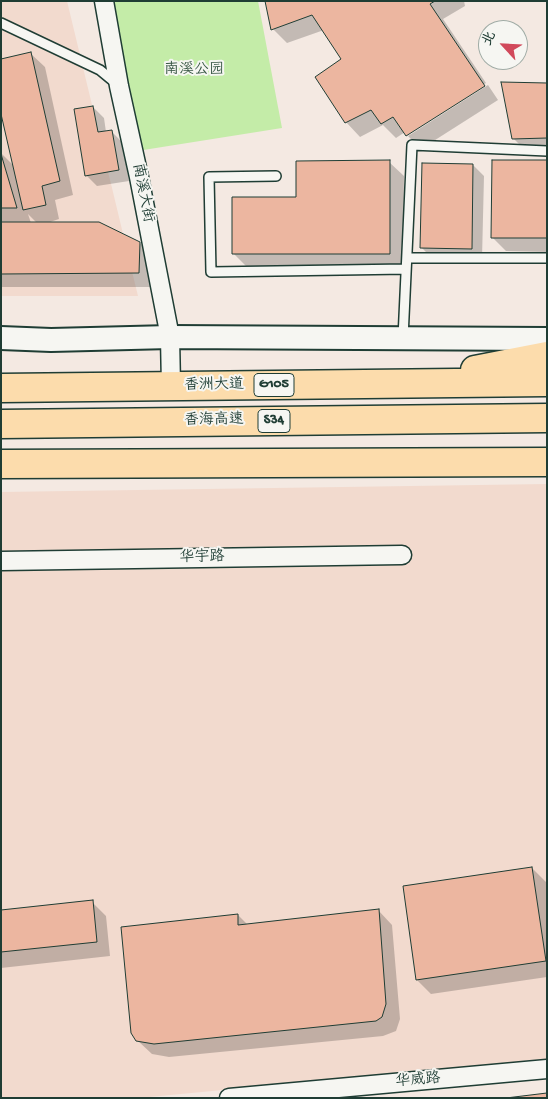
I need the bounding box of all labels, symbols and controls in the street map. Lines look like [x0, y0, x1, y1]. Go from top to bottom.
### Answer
north arrow [478, 20, 528, 70]
text: 北 [479, 29, 501, 49]
park label: 南溪公园 [164, 62, 224, 80]
street label: 南溪大街 [127, 162, 157, 224]
road number: G105 [254, 374, 294, 396]
street label: 香洲大道 [184, 376, 244, 396]
road number: S34 [258, 410, 290, 432]
street label: 香海高速 [184, 411, 244, 431]
street label: 华宇路 [179, 549, 225, 567]
street label: 华威路 [395, 1070, 441, 1092]

